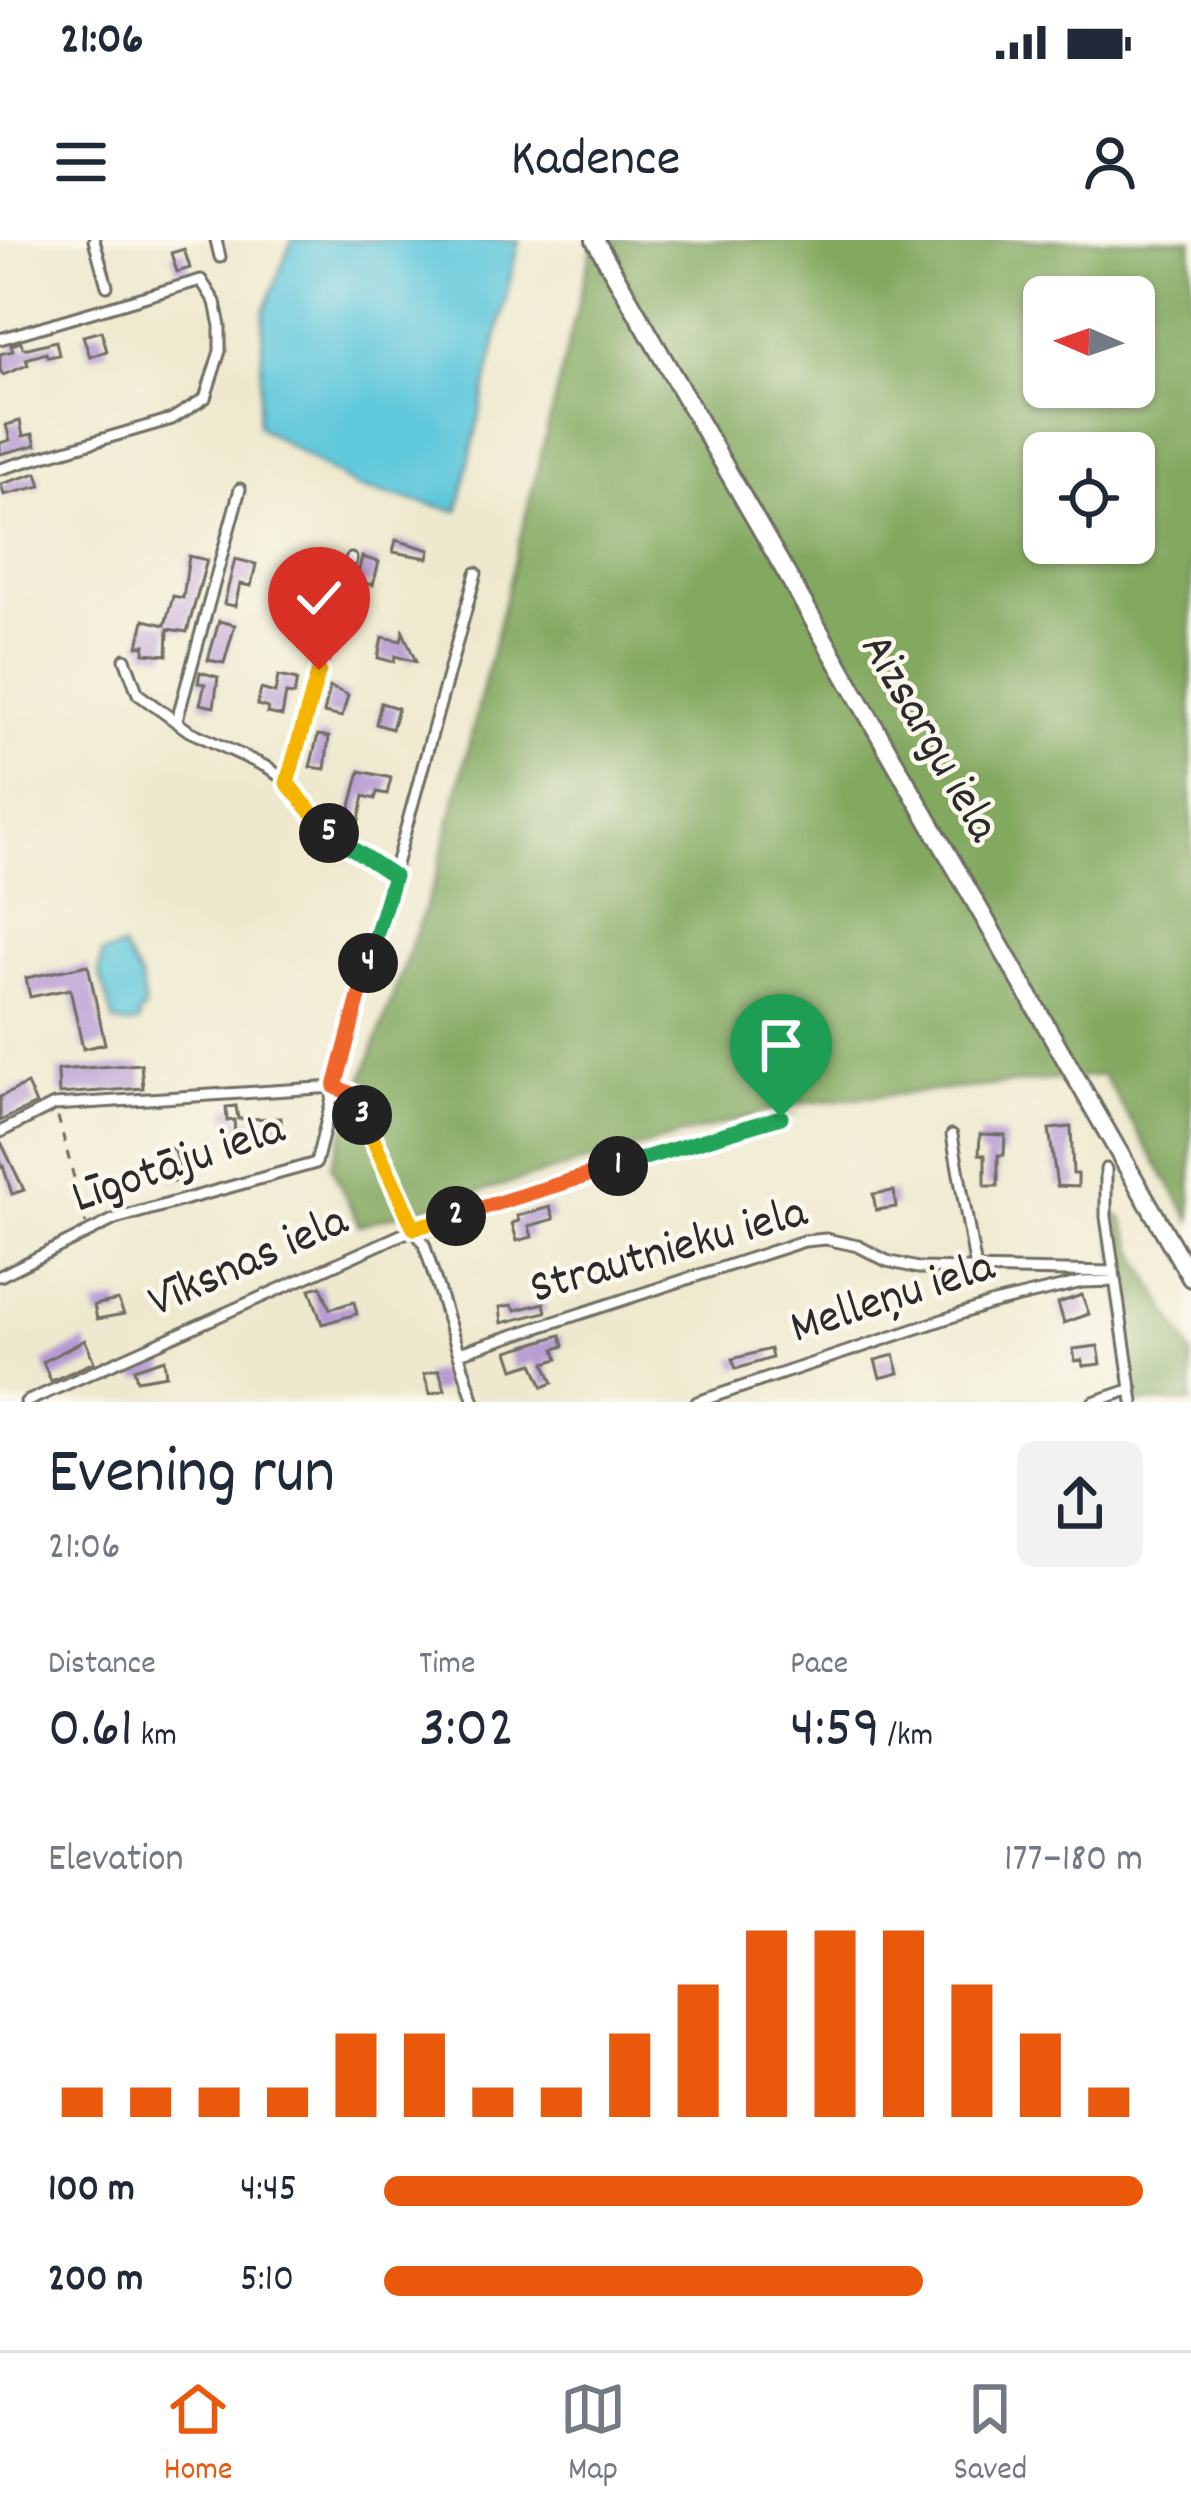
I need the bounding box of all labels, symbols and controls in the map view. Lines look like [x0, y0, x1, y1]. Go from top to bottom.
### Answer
text: 21:06 [60, 10, 144, 74]
text: Kadence [511, 124, 680, 201]
icon: menu [48, 129, 114, 195]
icon: person [1077, 129, 1143, 195]
north arrow [1023, 276, 1155, 408]
map controls [1023, 276, 1155, 564]
button: locate [1023, 432, 1155, 564]
pin [268, 547, 370, 670]
icon: check [286, 565, 352, 631]
street label: Aizsargu iela [840, 622, 1015, 857]
pin: 5 [299, 803, 359, 863]
text: 5 [321, 809, 337, 856]
pin: 4 [338, 933, 398, 993]
text: 4 [361, 939, 375, 986]
pin [730, 994, 832, 1117]
icon: arrive [748, 1012, 814, 1078]
pin: 3 [332, 1085, 392, 1145]
text: 3 [355, 1091, 369, 1138]
street label: Līgotāju iela [63, 1097, 296, 1235]
pin: 1 [588, 1136, 648, 1196]
text: 1 [614, 1142, 622, 1189]
street label: Strautnieku iela [523, 1180, 817, 1325]
pin: 2 [426, 1186, 486, 1246]
street label: Vīksnas iela [138, 1189, 361, 1339]
text: 2 [449, 1192, 463, 1239]
street label: Melleņu iela [782, 1234, 1005, 1365]
text: Evening run [48, 1430, 335, 1524]
button: share [1017, 1441, 1143, 1567]
text: 21:06 [48, 1522, 120, 1577]
text: Distance [48, 1642, 156, 1689]
text: Time [419, 1642, 475, 1689]
text: Pace [790, 1642, 848, 1689]
text: 0.61 [48, 1689, 133, 1775]
text: 3:02 [419, 1689, 515, 1775]
text: 4:59 [790, 1689, 880, 1775]
text: km [133, 1714, 177, 1761]
text: /km [880, 1714, 933, 1761]
text: Elevation [48, 1834, 184, 1889]
text: 177–180 m [1004, 1834, 1143, 1889]
text: 100 m [48, 2164, 135, 2219]
text: 4:45 [240, 2164, 297, 2219]
text: 200 m [48, 2254, 143, 2309]
text: 5:10 [240, 2254, 294, 2309]
tab: Home [164, 2376, 233, 2495]
tab: Map [560, 2376, 626, 2495]
tab: Saved [953, 2376, 1027, 2495]

